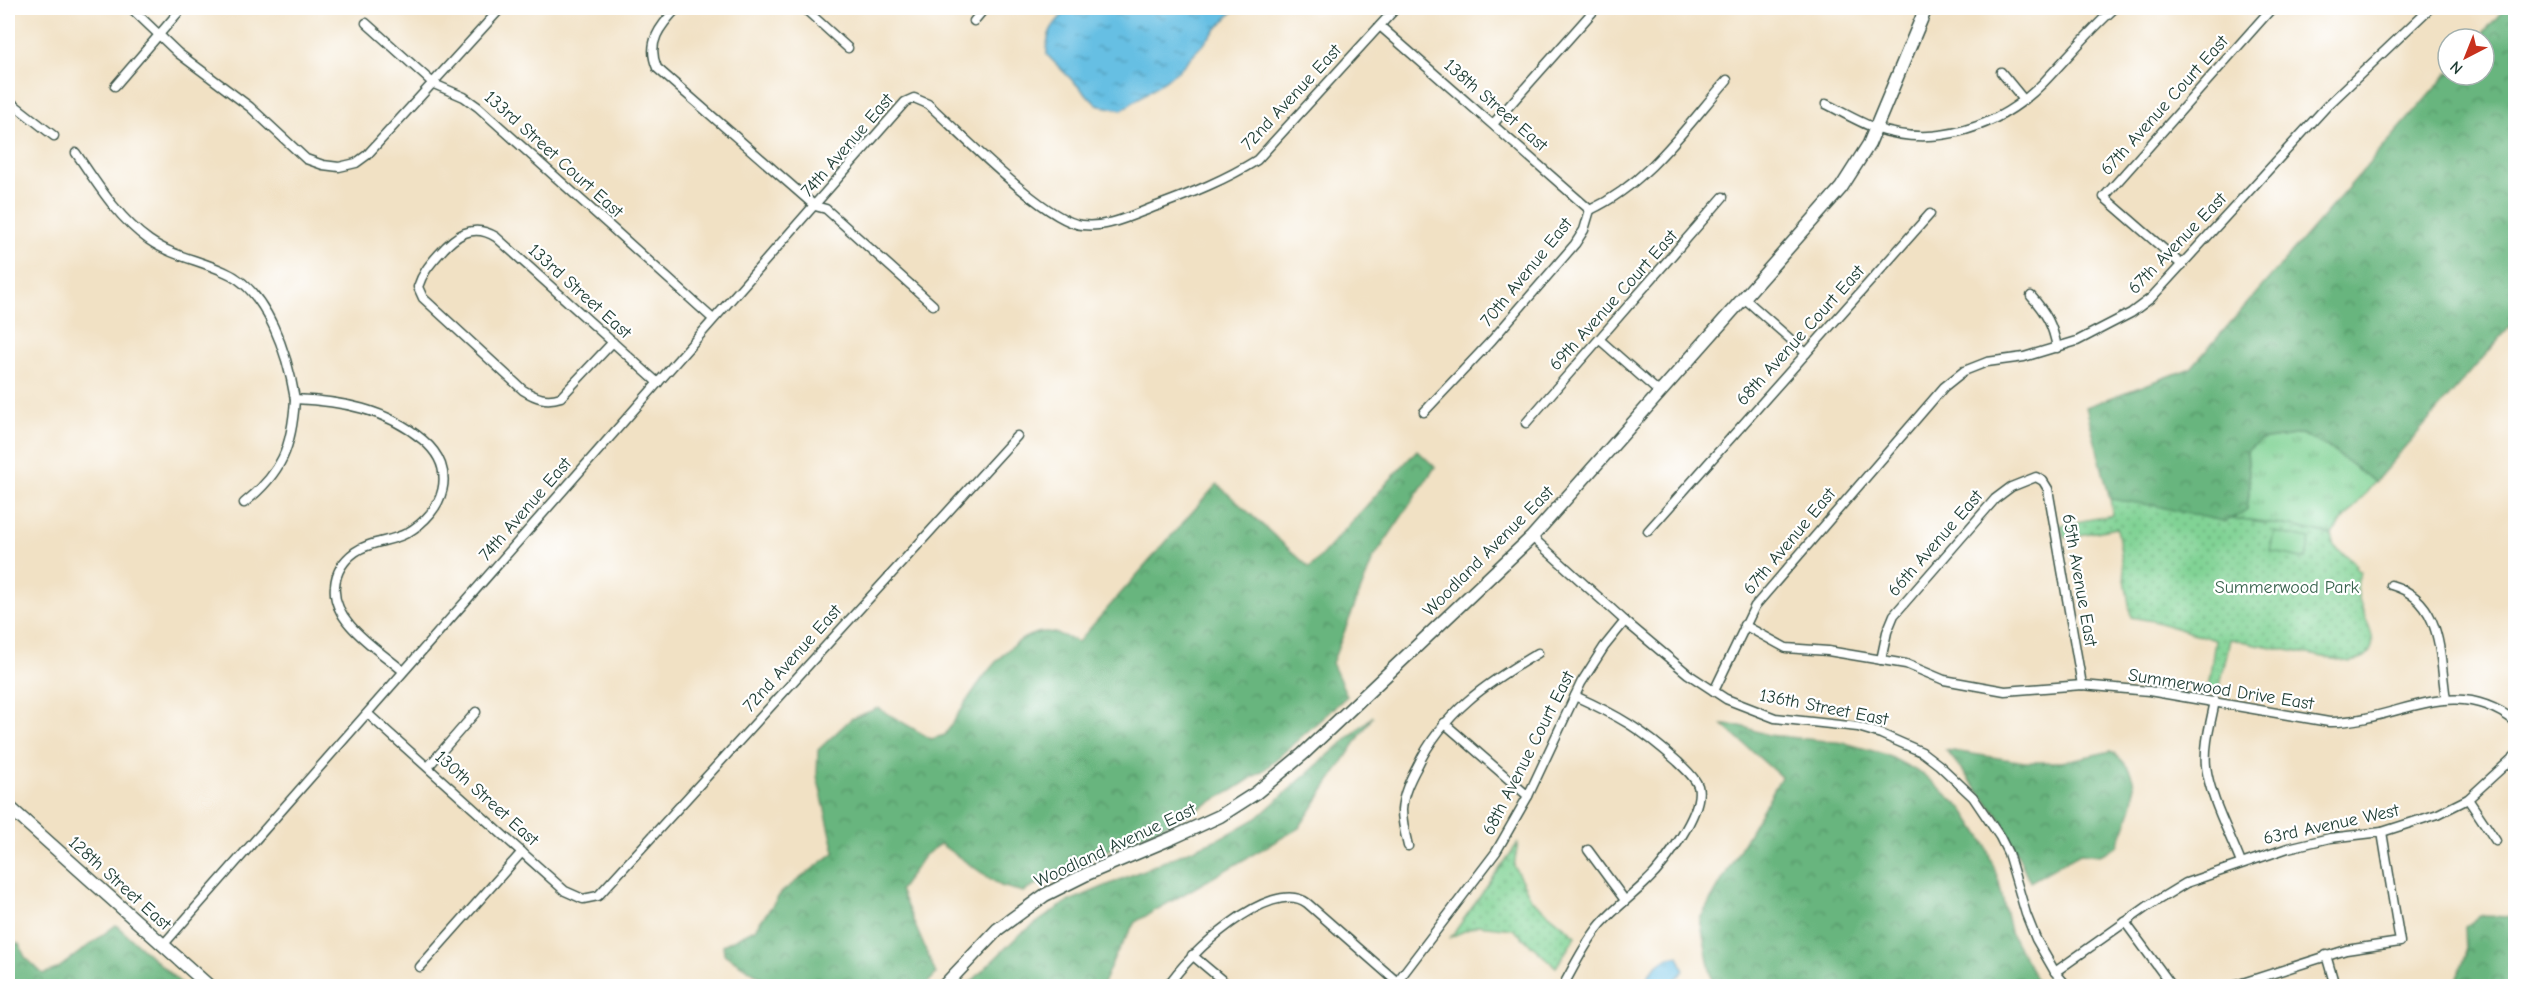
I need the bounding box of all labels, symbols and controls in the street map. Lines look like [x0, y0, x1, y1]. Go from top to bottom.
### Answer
north arrow [2436, 27, 2496, 87]
street label: 67th Avenue Court East [2096, 31, 2233, 180]
street label: 72nd Avenue East [1237, 39, 1346, 155]
street label: 138th Street East [1440, 55, 1552, 157]
text: N [2447, 57, 2467, 78]
street label: 133rd Street Court East [480, 87, 628, 223]
street label: 74th Avenue East [797, 89, 899, 201]
street label: 67th Avenue East [2124, 188, 2232, 298]
street label: 70th Avenue East [1476, 213, 1577, 331]
street label: 69th Avenue Court East [1545, 225, 1683, 375]
street label: 133rd Street East [524, 240, 636, 344]
street label: 68th Avenue Court East [1732, 260, 1869, 410]
street label: 74th Avenue East [475, 453, 577, 565]
street label: Woodland Avenue East [1419, 481, 1559, 621]
street label: 67th Avenue East [1739, 483, 1841, 599]
street label: 66th Avenue East [1884, 485, 1988, 601]
street label: 65th Avenue East [2058, 512, 2102, 649]
park label: Summerwood Park [2215, 577, 2360, 598]
street label: 72nd Avenue East [739, 600, 847, 716]
street label: Summerwood Drive East [2127, 664, 2316, 715]
street label: 68th Avenue Court East [1478, 667, 1579, 839]
street label: 136th Street East [1758, 685, 1891, 730]
street label: 130th Street East [431, 746, 543, 851]
street label: Woodland Avenue East [1031, 798, 1200, 892]
street label: 63rd Avenue West [2261, 800, 2402, 849]
street label: 128th Street East [64, 832, 176, 935]

